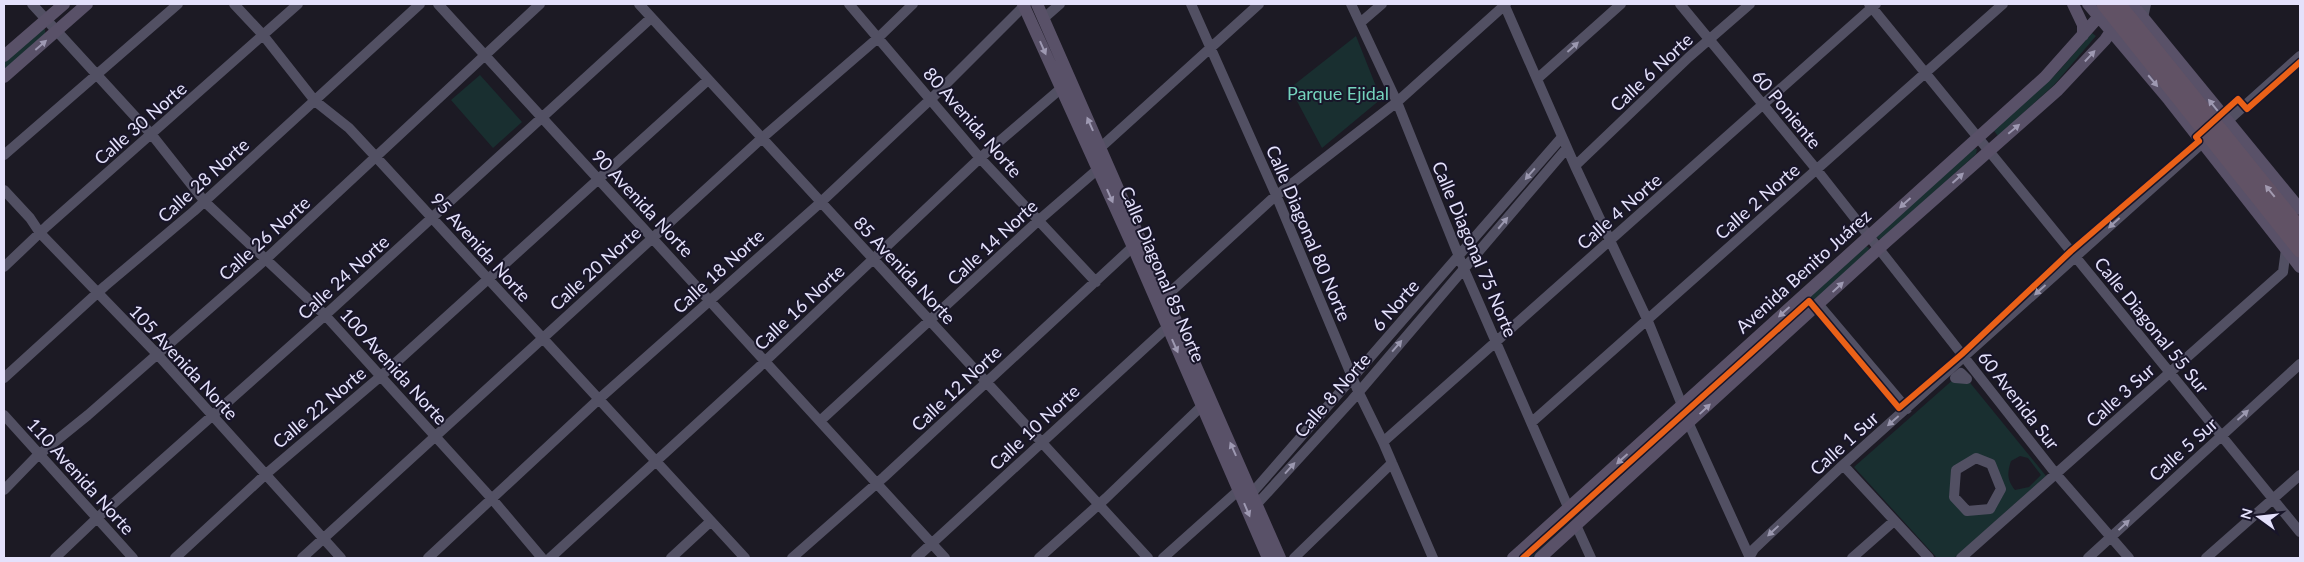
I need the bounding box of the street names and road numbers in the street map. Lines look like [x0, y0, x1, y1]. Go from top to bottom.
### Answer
street label: Calle 6 Norte [1605, 28, 1697, 116]
street label: 80 Avenida Norte [919, 62, 1027, 182]
street label: 60 Poniente [1748, 65, 1826, 153]
street label: Calle 30 Norte [89, 77, 191, 169]
street label: Calle 28 Norte [153, 133, 253, 227]
street label: Calle Diagonal 80 Norte [1262, 142, 1356, 324]
street label: 90 Avenida Norte [588, 145, 698, 261]
street label: Calle Diagonal 75 Norte [1428, 158, 1522, 340]
street label: Calle 2 Norte [1710, 158, 1804, 244]
street label: Calle 4 Norte [1572, 168, 1666, 254]
street label: Calle Diagonal 85 Norte [1116, 183, 1210, 365]
street label: 95 Avenida Norte [426, 188, 536, 306]
street label: Calle 26 Norte [214, 191, 314, 285]
street label: Calle 14 Norte [942, 195, 1042, 289]
street label: Avenida Benito Juárez [1731, 205, 1875, 337]
street label: 85 Avenida Norte [850, 212, 960, 328]
street label: Calle 20 Norte [545, 221, 645, 315]
street label: Calle 18 Norte [668, 224, 768, 318]
street label: Calle 24 Norte [293, 230, 393, 324]
street label: Calle Diagonal 55 Sur [2090, 252, 2214, 398]
street label: Calle 16 Norte [749, 260, 849, 354]
street label: 6 Norte [1367, 275, 1423, 335]
street label: 105 Avenida Norte [125, 300, 243, 424]
street label: 100 Avenida Norte [336, 303, 452, 429]
street label: Calle 12 Norte [906, 341, 1006, 435]
street label: 60 Avenida Sur [1974, 346, 2065, 454]
street label: Calle 8 Norte [1289, 348, 1375, 442]
street label: Calle 3 Sur [2081, 358, 2159, 432]
street label: Calle 22 Norte [268, 362, 370, 452]
street label: Calle 10 Norte [984, 380, 1084, 474]
street label: Calle 1 Sur [1805, 406, 1883, 480]
street label: Calle 5 Sur [2144, 412, 2222, 486]
street label: 110 Avenida Norte [23, 413, 139, 539]

